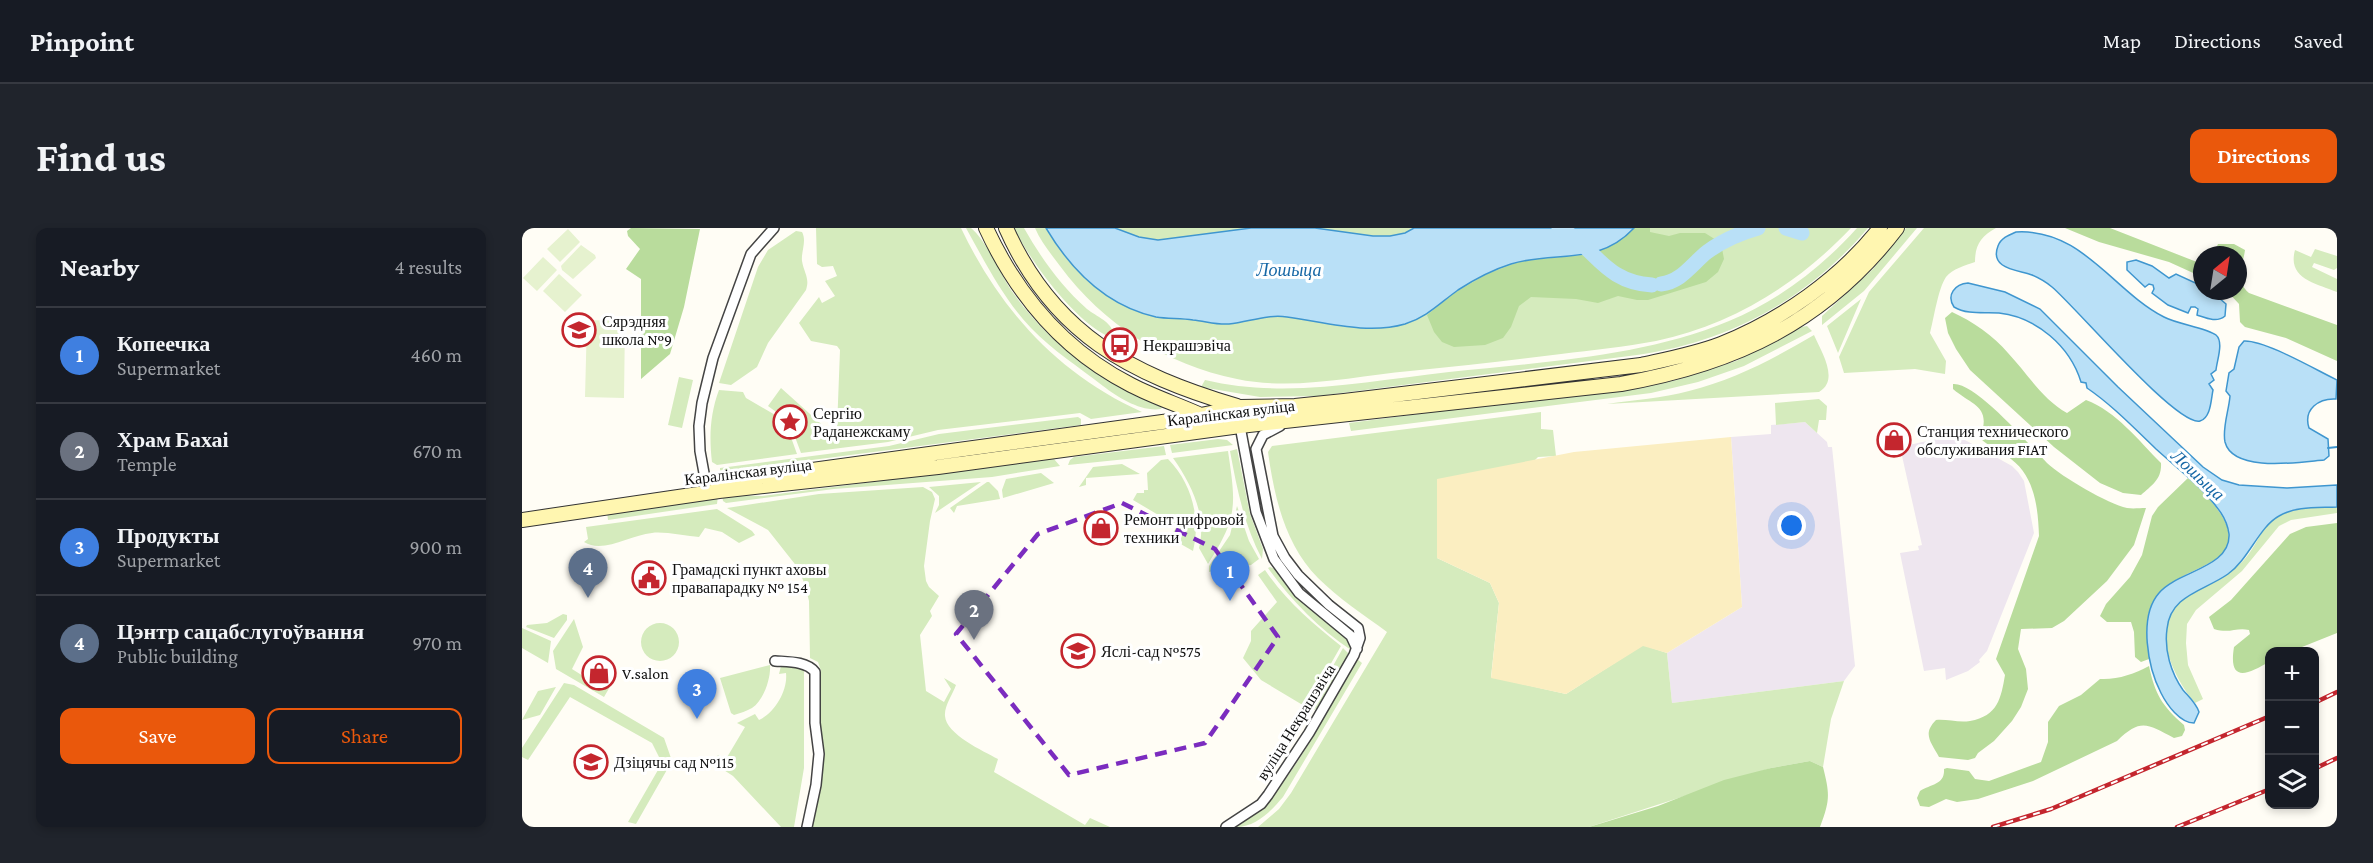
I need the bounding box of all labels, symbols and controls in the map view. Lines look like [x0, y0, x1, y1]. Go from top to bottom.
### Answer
text: Pinpoint [30, 26, 134, 57]
text: Map [2103, 29, 2141, 53]
text: Directions [2174, 29, 2261, 53]
text: Saved [2294, 29, 2343, 53]
button: Directions [2190, 129, 2337, 183]
text: Find us [36, 133, 166, 180]
north arrow [2193, 246, 2247, 300]
text: Nearby [60, 253, 139, 282]
text: 4 results [395, 256, 462, 278]
water label: Лошыца [1255, 260, 1322, 280]
school or university icon: Сярэдняя школа №9 [561, 312, 597, 348]
place label: Сярэдняя школа №9 [602, 313, 672, 348]
bus stop icon: Некрашэвіча [1102, 327, 1138, 363]
text: Копеечка [117, 331, 210, 356]
place label: Некрашэвіча [1143, 337, 1231, 355]
text: 1 [76, 344, 83, 366]
text: 460 m [410, 344, 462, 366]
text: Supermarket [117, 357, 220, 379]
street label: Каралінская вуліца [1166, 397, 1296, 430]
place icon: Сергію Раданежскаму [772, 404, 808, 440]
place label: Сергію Раданежскаму [813, 405, 911, 441]
shop icon: Станция технического обслуживания FIAT [1876, 422, 1912, 458]
place label: Станция технического обслуживания FIAT [1917, 423, 2069, 459]
text: Храм Бахаі [117, 427, 229, 452]
text: 2 [74, 440, 85, 462]
text: 670 m [413, 440, 462, 462]
water label: Лошыца [2167, 445, 2229, 505]
text: Temple [117, 453, 177, 475]
street label: Каралінская вуліца [683, 456, 813, 489]
shop icon: Ремонт цифровой техники [1083, 510, 1119, 546]
place label: Ремонт цифровой техники [1124, 511, 1244, 546]
your location [1777, 511, 1806, 540]
text: Продукты [117, 523, 220, 548]
text: 3 [75, 536, 84, 558]
text: 900 m [409, 536, 462, 558]
pin: 4 [568, 548, 608, 598]
text: Supermarket [117, 549, 220, 571]
pin: 1 [1210, 552, 1250, 601]
public building icon: Грамадскі пункт аховы правапарадку № 154 [631, 560, 667, 596]
place label: Грамадскі пункт аховы правапарадку № 154 [672, 561, 827, 597]
pin: 2 [954, 590, 994, 640]
text: Цэнтр сацабслугоўвання [117, 619, 364, 644]
text: 4 [74, 632, 85, 654]
text: 970 m [412, 632, 462, 654]
school or university icon: Яслі-сад №575 [1060, 633, 1096, 669]
place label: Яслі-сад №575 [1101, 643, 1201, 661]
text: Public building [117, 645, 238, 667]
map controls [2265, 647, 2319, 809]
button: + [2265, 647, 2319, 701]
shop icon: V.salon [581, 655, 617, 691]
street label: вуліца Некрашэвіча [1253, 661, 1339, 784]
place label: V.salon [622, 665, 669, 682]
pin: 3 [678, 670, 717, 719]
button: − [2265, 701, 2319, 755]
button: Save [60, 708, 255, 764]
button: Share [267, 708, 462, 764]
school or university icon: Дзіцячы сад №115 [573, 744, 609, 780]
place label: Дзіцячы сад №115 [614, 754, 734, 772]
button: layers [2265, 755, 2319, 809]

